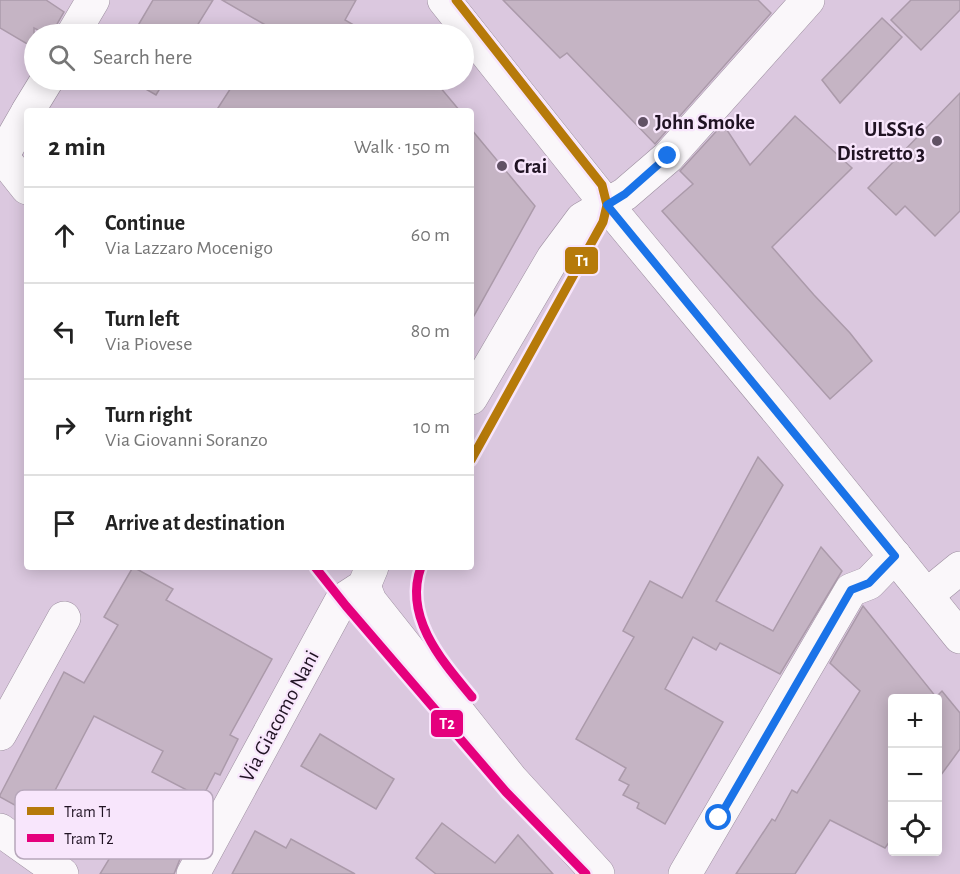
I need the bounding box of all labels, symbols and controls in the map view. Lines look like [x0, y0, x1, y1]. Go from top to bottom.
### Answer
search box [24, 24, 474, 90]
icon: search [45, 41, 78, 74]
text: Search here [93, 46, 192, 68]
place label: John Smoke [655, 112, 755, 133]
marker: John Smoke [636, 115, 650, 129]
place label: ULSS16 Distretto 3 [837, 119, 925, 164]
text: 2 min [48, 134, 106, 160]
marker: ULSS16 Distretto 3 [930, 134, 944, 148]
text: Walk · 150 m [354, 137, 450, 157]
route end [654, 142, 680, 168]
place label: Crai [514, 156, 547, 177]
marker: Crai [495, 159, 509, 173]
text: Continue [105, 212, 185, 234]
icon: ahead [48, 219, 81, 252]
text: 60 m [411, 225, 450, 245]
text: Via Lazzaro Mocenigo [105, 238, 273, 258]
line badge: T1 [564, 246, 599, 275]
text: T1 [575, 253, 589, 269]
text: Turn left [105, 308, 179, 330]
icon: left [48, 315, 81, 348]
text: 80 m [411, 321, 450, 341]
text: Via Piovese [105, 334, 192, 354]
text: Turn right [105, 404, 192, 426]
icon: right [48, 411, 81, 444]
text: 10 m [413, 417, 450, 437]
text: Via Giovanni Soranzo [105, 430, 268, 450]
icon: arrive [48, 507, 81, 540]
text: Arrive at destination [105, 512, 285, 534]
street label: Via Giacomo Nani [236, 647, 323, 785]
map controls [888, 694, 942, 856]
button: + [888, 694, 942, 748]
line badge: T2 [430, 709, 464, 738]
text: T2 [439, 716, 455, 732]
button: − [888, 748, 942, 802]
legend [15, 790, 213, 859]
button: locate [888, 802, 942, 856]
text: Tram T1 [64, 804, 112, 820]
route start [705, 804, 731, 830]
text: Tram T2 [64, 831, 114, 847]

